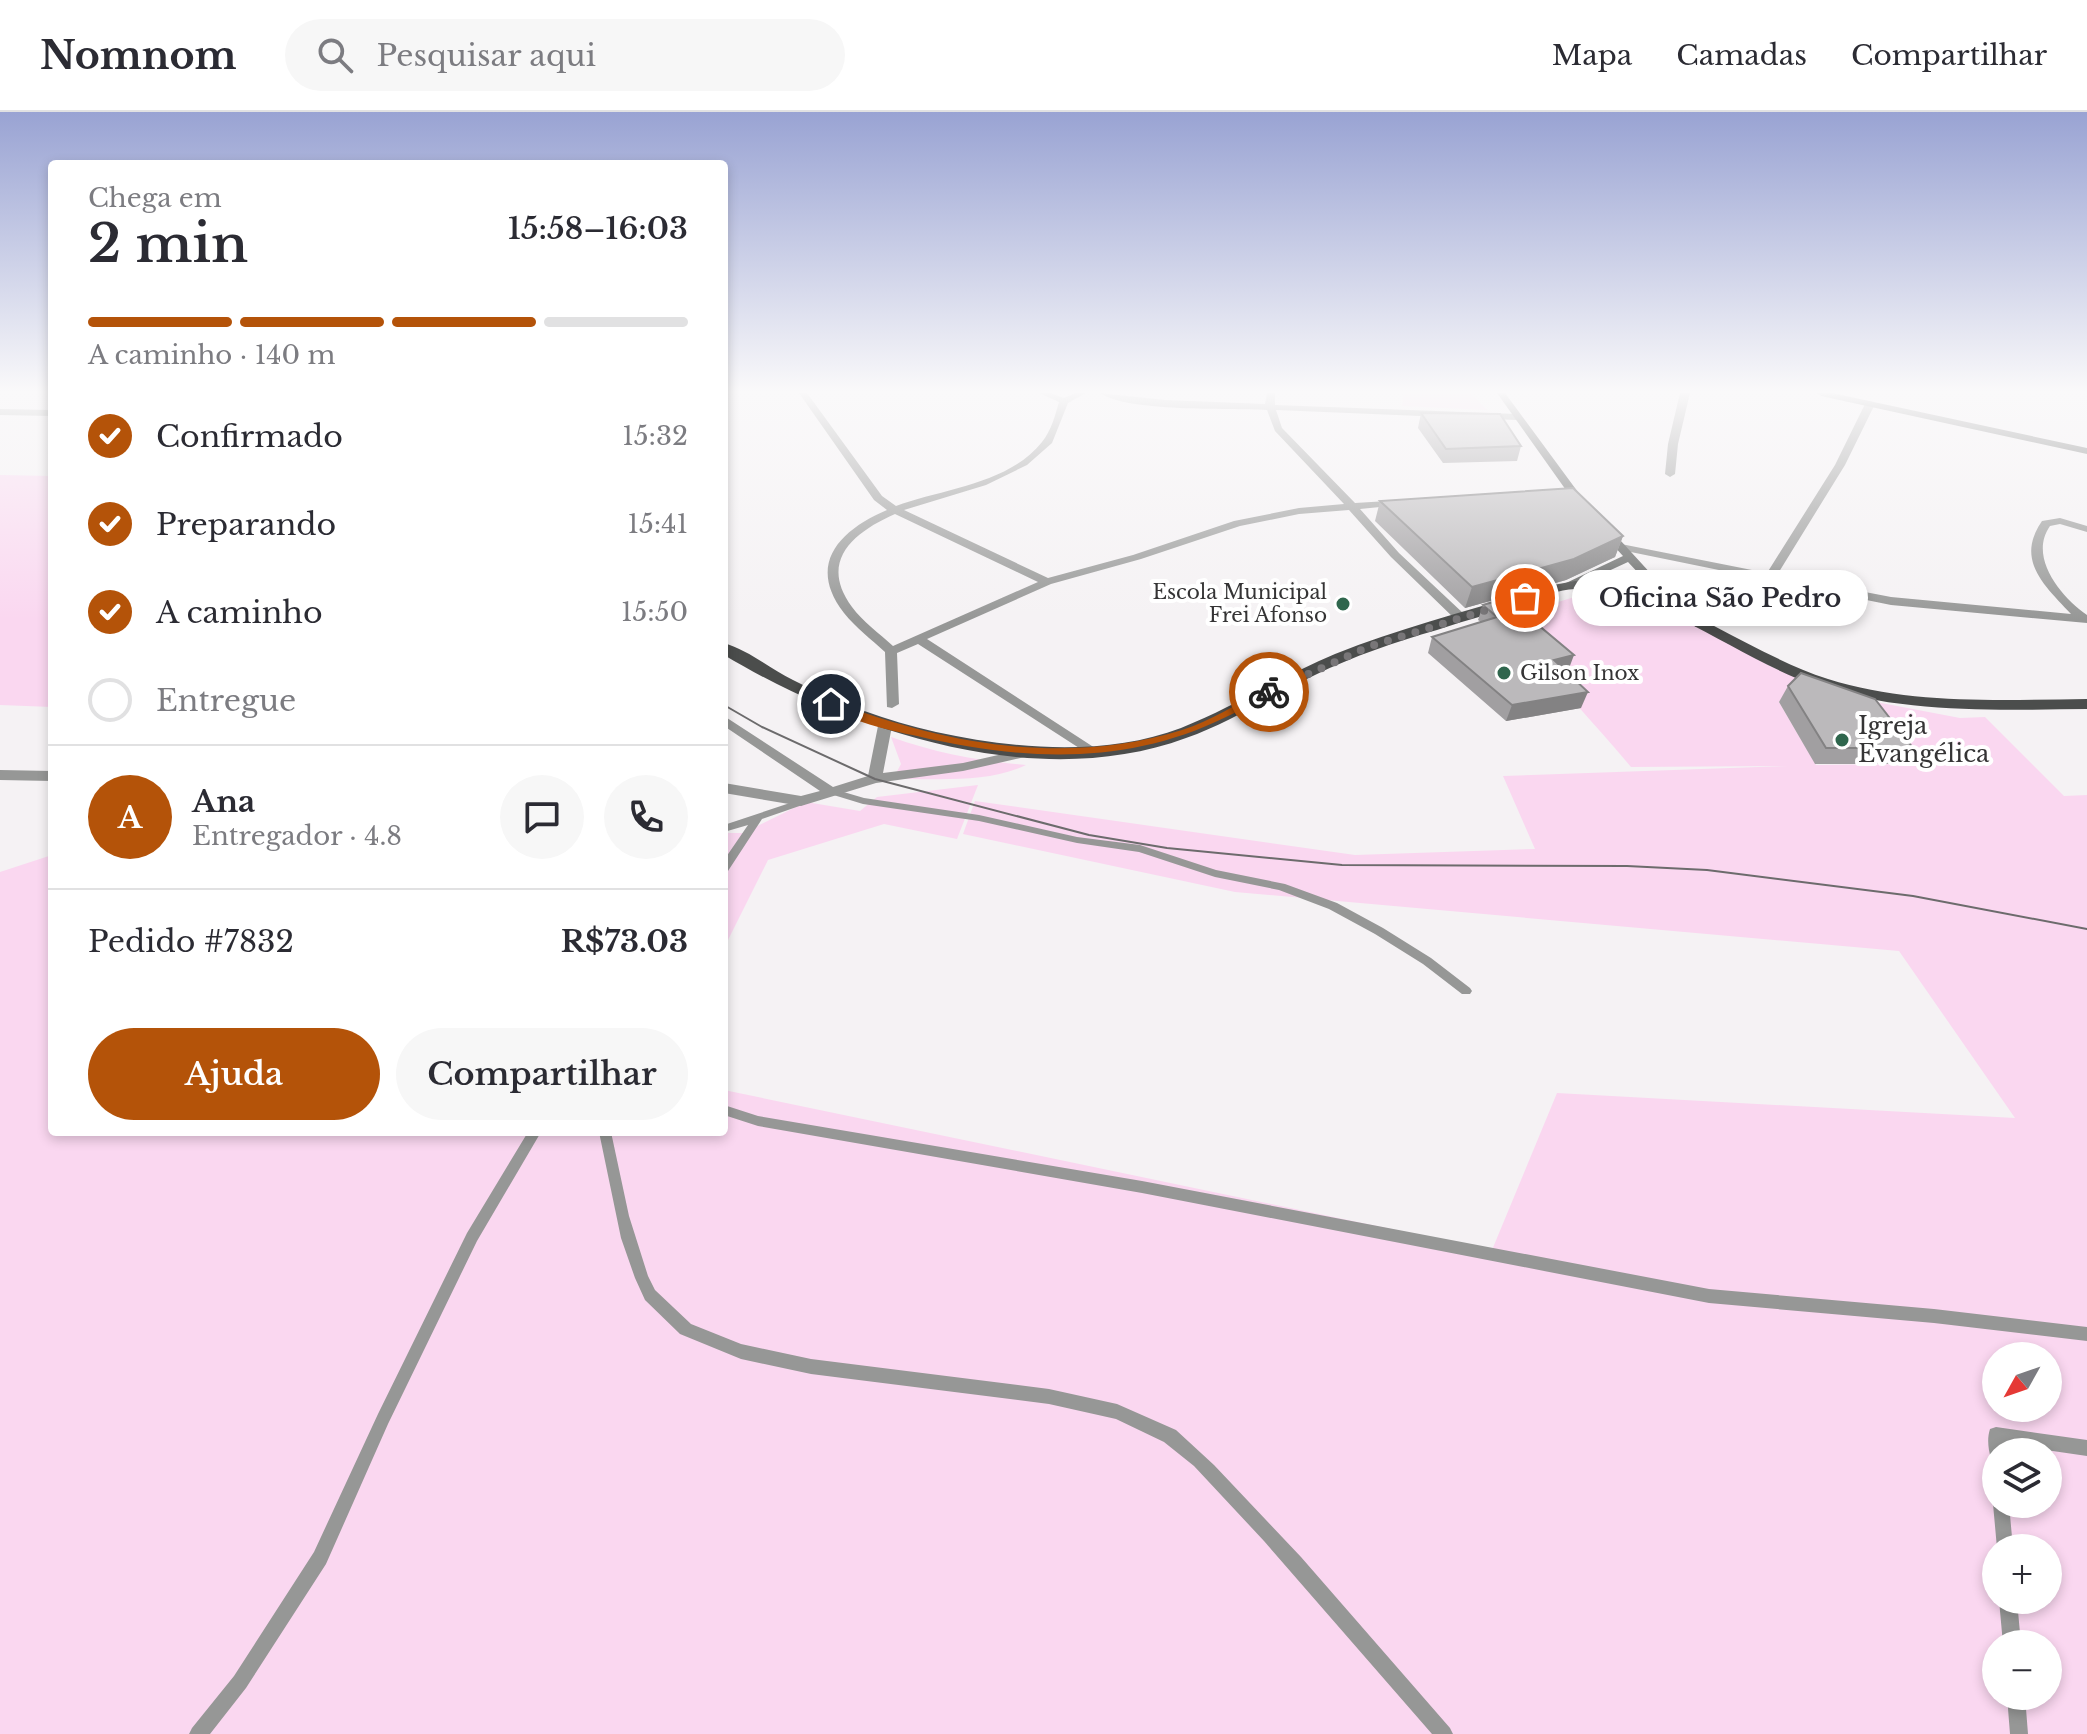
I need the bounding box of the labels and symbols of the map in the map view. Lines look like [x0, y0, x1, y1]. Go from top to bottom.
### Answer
pin [1491, 564, 1559, 632]
callout: Oficina São Pedro [1573, 570, 1869, 626]
place label: Escola Municipal Frei Afonso [1152, 580, 1327, 627]
marker: Escola Municipal Frei Afonso [1334, 595, 1352, 613]
courier [1229, 652, 1309, 732]
place label: Gilson Inox [1520, 661, 1639, 685]
marker: Gilson Inox [1495, 664, 1513, 682]
pin [797, 670, 865, 738]
place label: Igreja Evangélica [1858, 711, 1990, 768]
marker: Igreja Evangélica [1833, 731, 1851, 749]
north arrow [1982, 1342, 2062, 1422]

